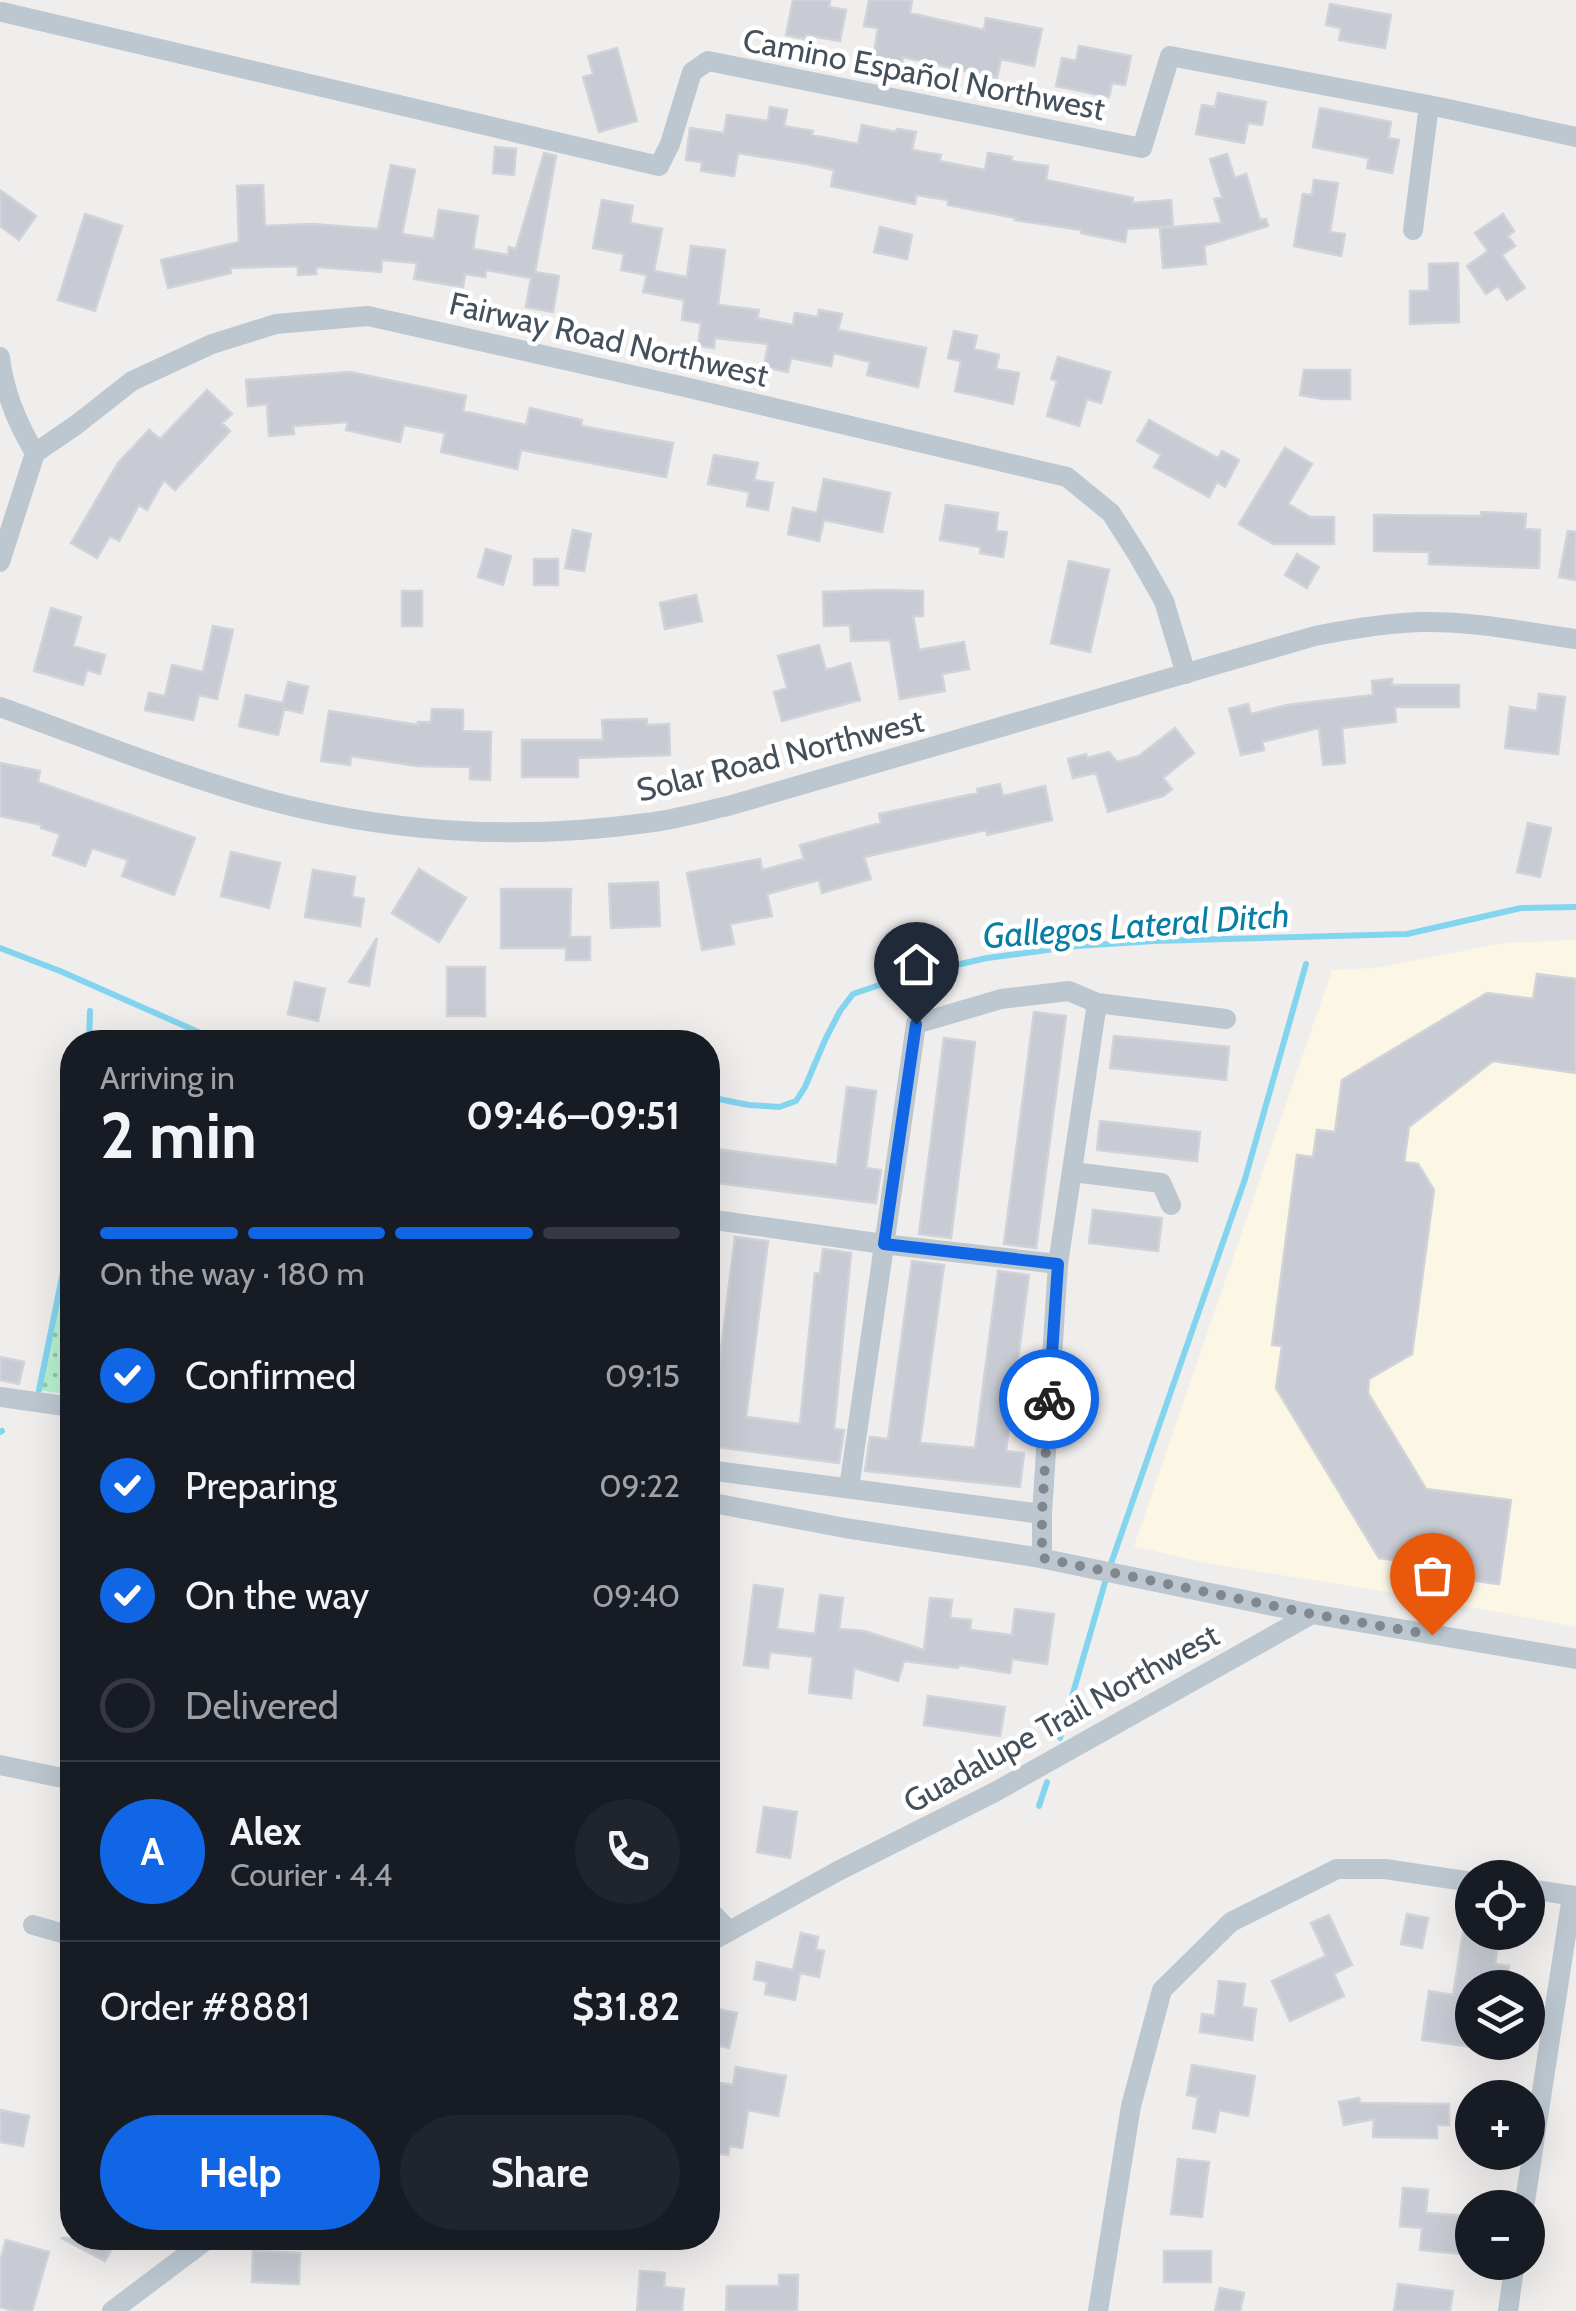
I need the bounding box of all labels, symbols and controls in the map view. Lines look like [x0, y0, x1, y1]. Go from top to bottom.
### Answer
street label: Camino Español Northwest [740, 20, 1109, 128]
street label: Fairway Road Northwest [446, 283, 772, 395]
street label: Solar Road Northwest [633, 700, 928, 810]
water label: Gallegos Lateral Ditch [981, 893, 1291, 957]
pin [874, 922, 959, 1025]
icon: home [889, 937, 944, 992]
text: Arriving in [100, 1058, 235, 1097]
text: 09:46–09:51 [466, 1092, 680, 1139]
text: 2 min [100, 1095, 257, 1174]
text: On the way · 180 m [100, 1254, 365, 1293]
icon: check [100, 1348, 155, 1403]
courier [999, 1349, 1099, 1449]
text: Confirmed [185, 1352, 356, 1399]
text: 09:15 [605, 1356, 680, 1395]
icon: bike [1022, 1372, 1077, 1427]
icon: check [100, 1458, 155, 1513]
text: Preparing [185, 1462, 337, 1509]
text: 09:22 [599, 1466, 680, 1505]
pin [1390, 1533, 1475, 1636]
icon: bag [1405, 1548, 1460, 1603]
icon: check [100, 1568, 155, 1623]
text: On the way [185, 1572, 369, 1619]
text: 09:40 [592, 1576, 680, 1615]
street label: Guadalupe Trail Northwest [897, 1615, 1226, 1821]
text: Delivered [185, 1682, 339, 1729]
button: phone [575, 1799, 680, 1904]
text: Alex [230, 1808, 301, 1855]
text: A [141, 1828, 164, 1875]
text: Courier · 4.4 [230, 1855, 392, 1894]
map controls [1455, 1860, 1545, 2280]
button: locate [1455, 1860, 1545, 1950]
button: layers [1455, 1970, 1545, 2060]
text: Order #8881 [100, 1983, 310, 2030]
text: $31.82 [572, 1983, 680, 2030]
button: + [1455, 2080, 1545, 2170]
button: Help [100, 2115, 380, 2230]
button: Share [400, 2115, 680, 2230]
button: − [1455, 2190, 1545, 2280]

